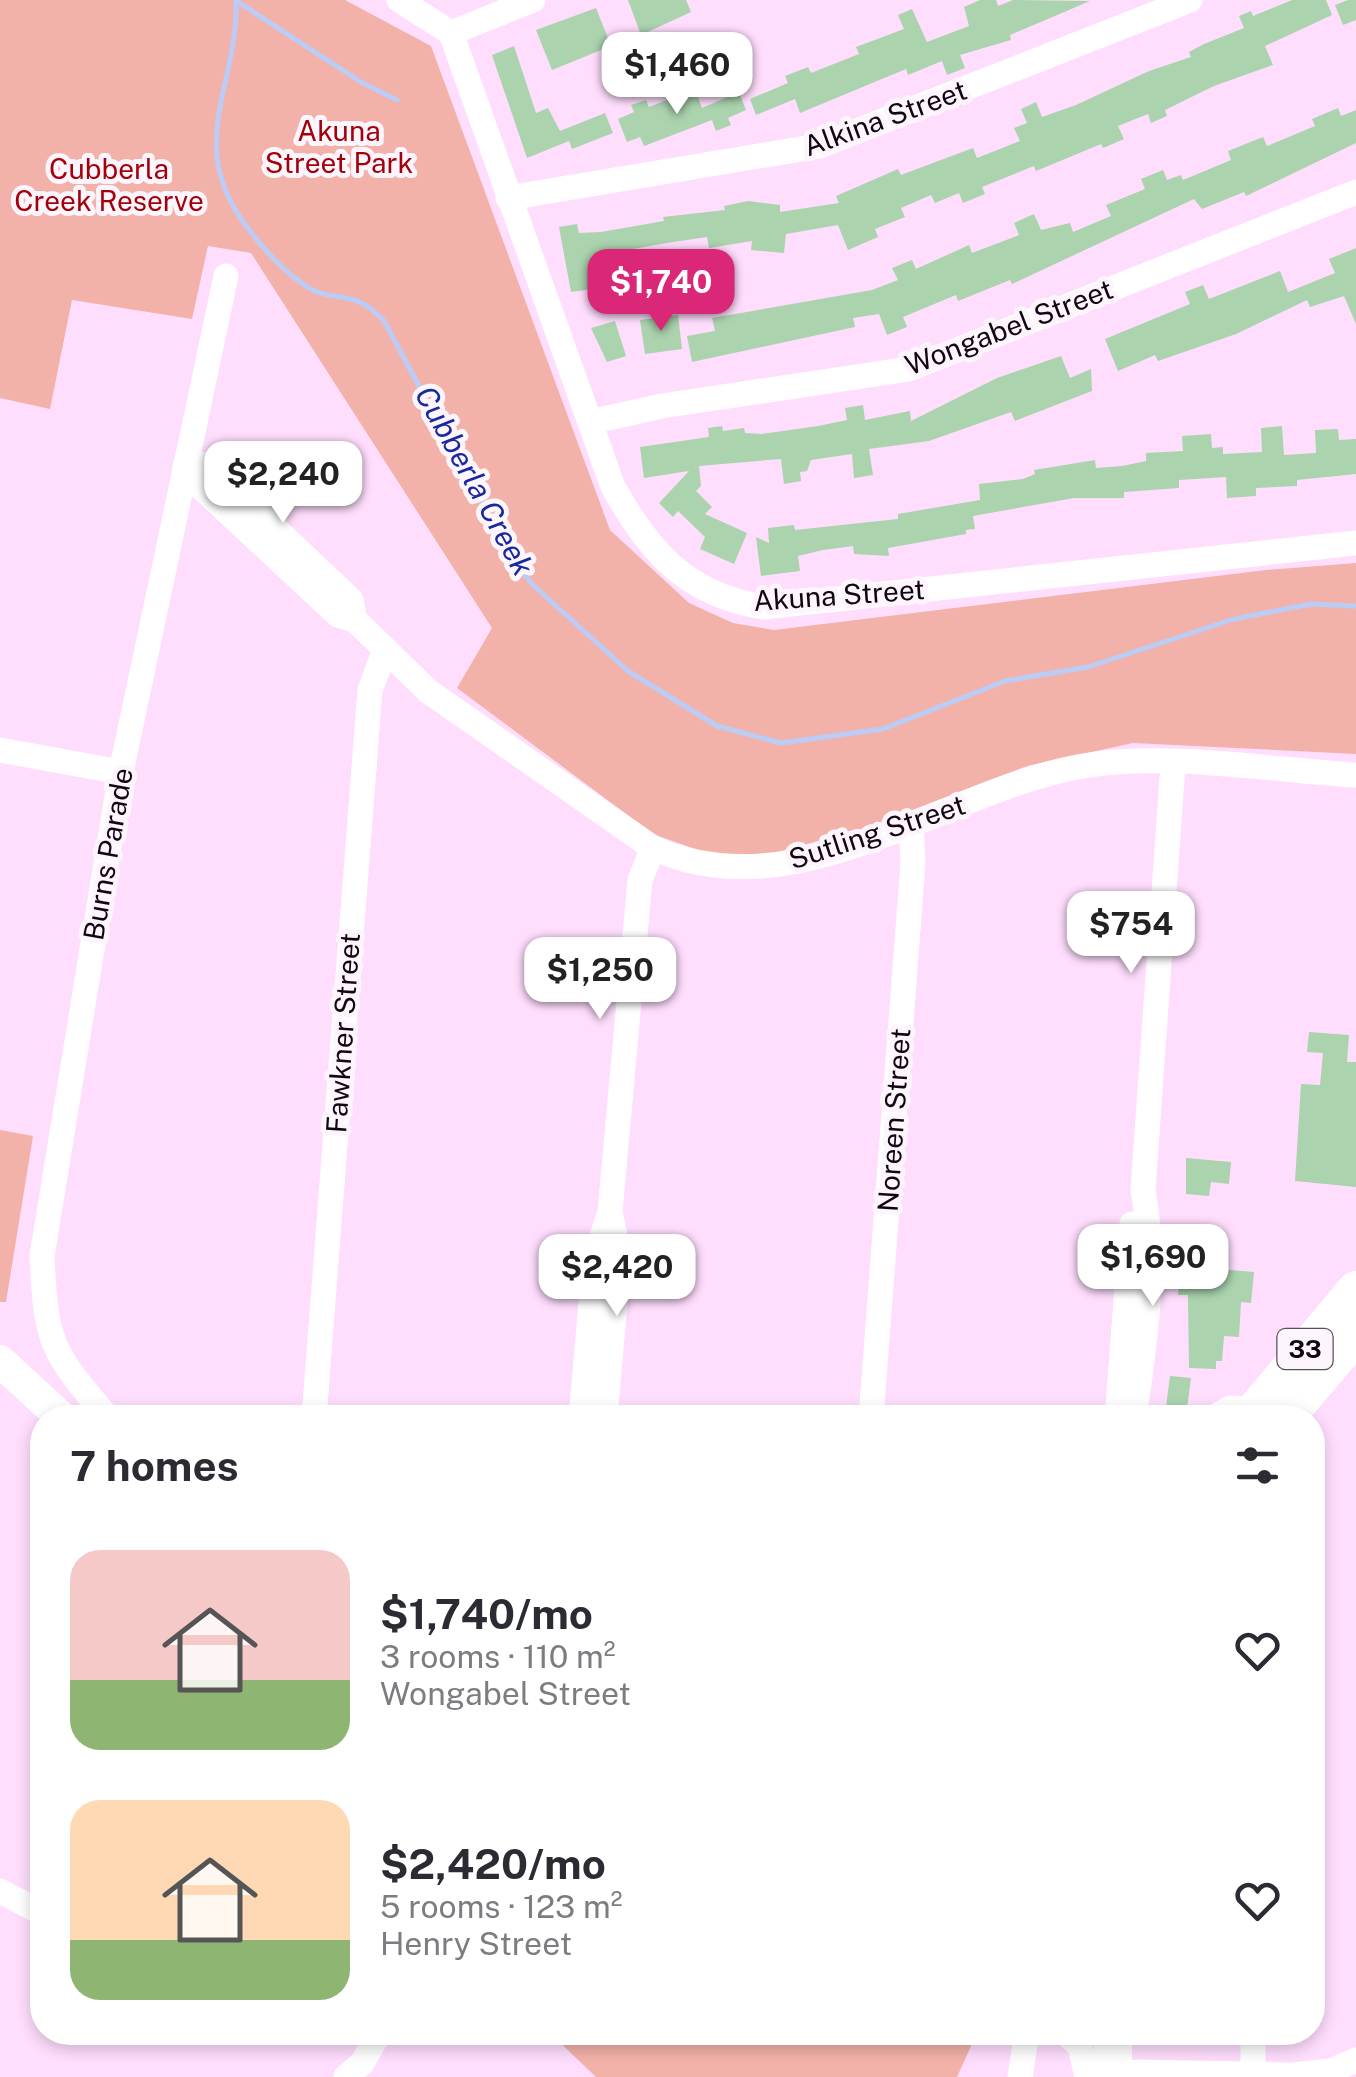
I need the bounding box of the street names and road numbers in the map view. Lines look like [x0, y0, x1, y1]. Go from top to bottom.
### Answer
street label: Alkina Street [799, 73, 971, 162]
street label: Wongabel Street [900, 272, 1117, 381]
street label: Akuna Street [752, 572, 926, 617]
street label: Burns Parade [76, 765, 139, 943]
street label: Sutling Street [784, 787, 969, 876]
street label: Fawkner Street [319, 932, 366, 1134]
street label: Noreen Street [871, 1027, 916, 1213]
road number: 33 [1278, 1329, 1332, 1369]

